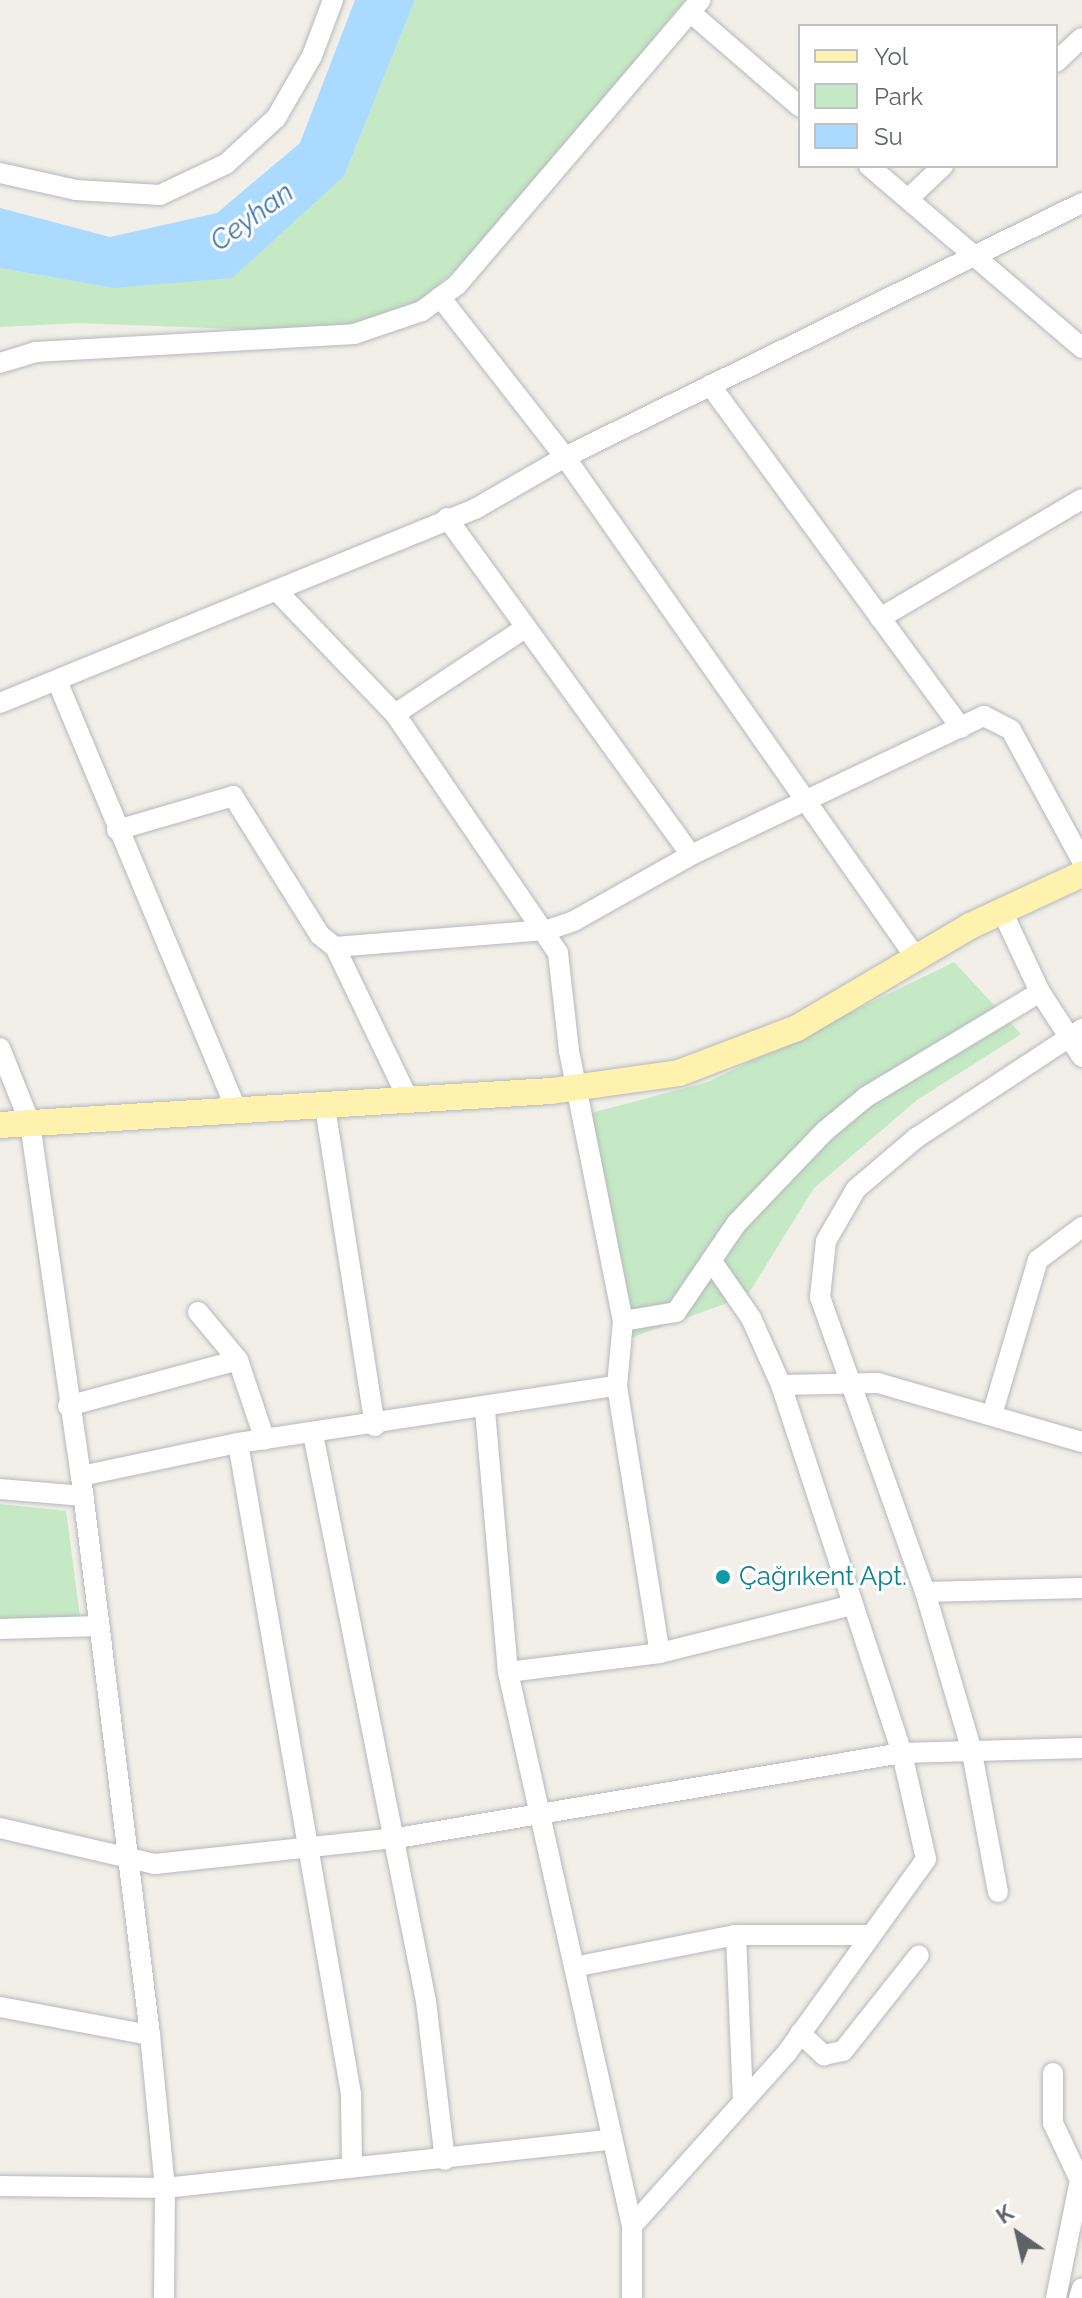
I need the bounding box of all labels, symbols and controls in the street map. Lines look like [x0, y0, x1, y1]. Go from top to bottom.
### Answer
legend [798, 24, 1058, 168]
text: Yol [874, 42, 908, 71]
text: Park [874, 82, 923, 111]
text: Su [874, 122, 903, 151]
water label: Ceyhan [204, 176, 300, 258]
place label: Çağrıkent Apt. [739, 1561, 908, 1593]
marker: Çağrıkent Apt. [714, 1568, 732, 1586]
north arrow [978, 2194, 1058, 2274]
text: K [991, 2199, 1018, 2229]

